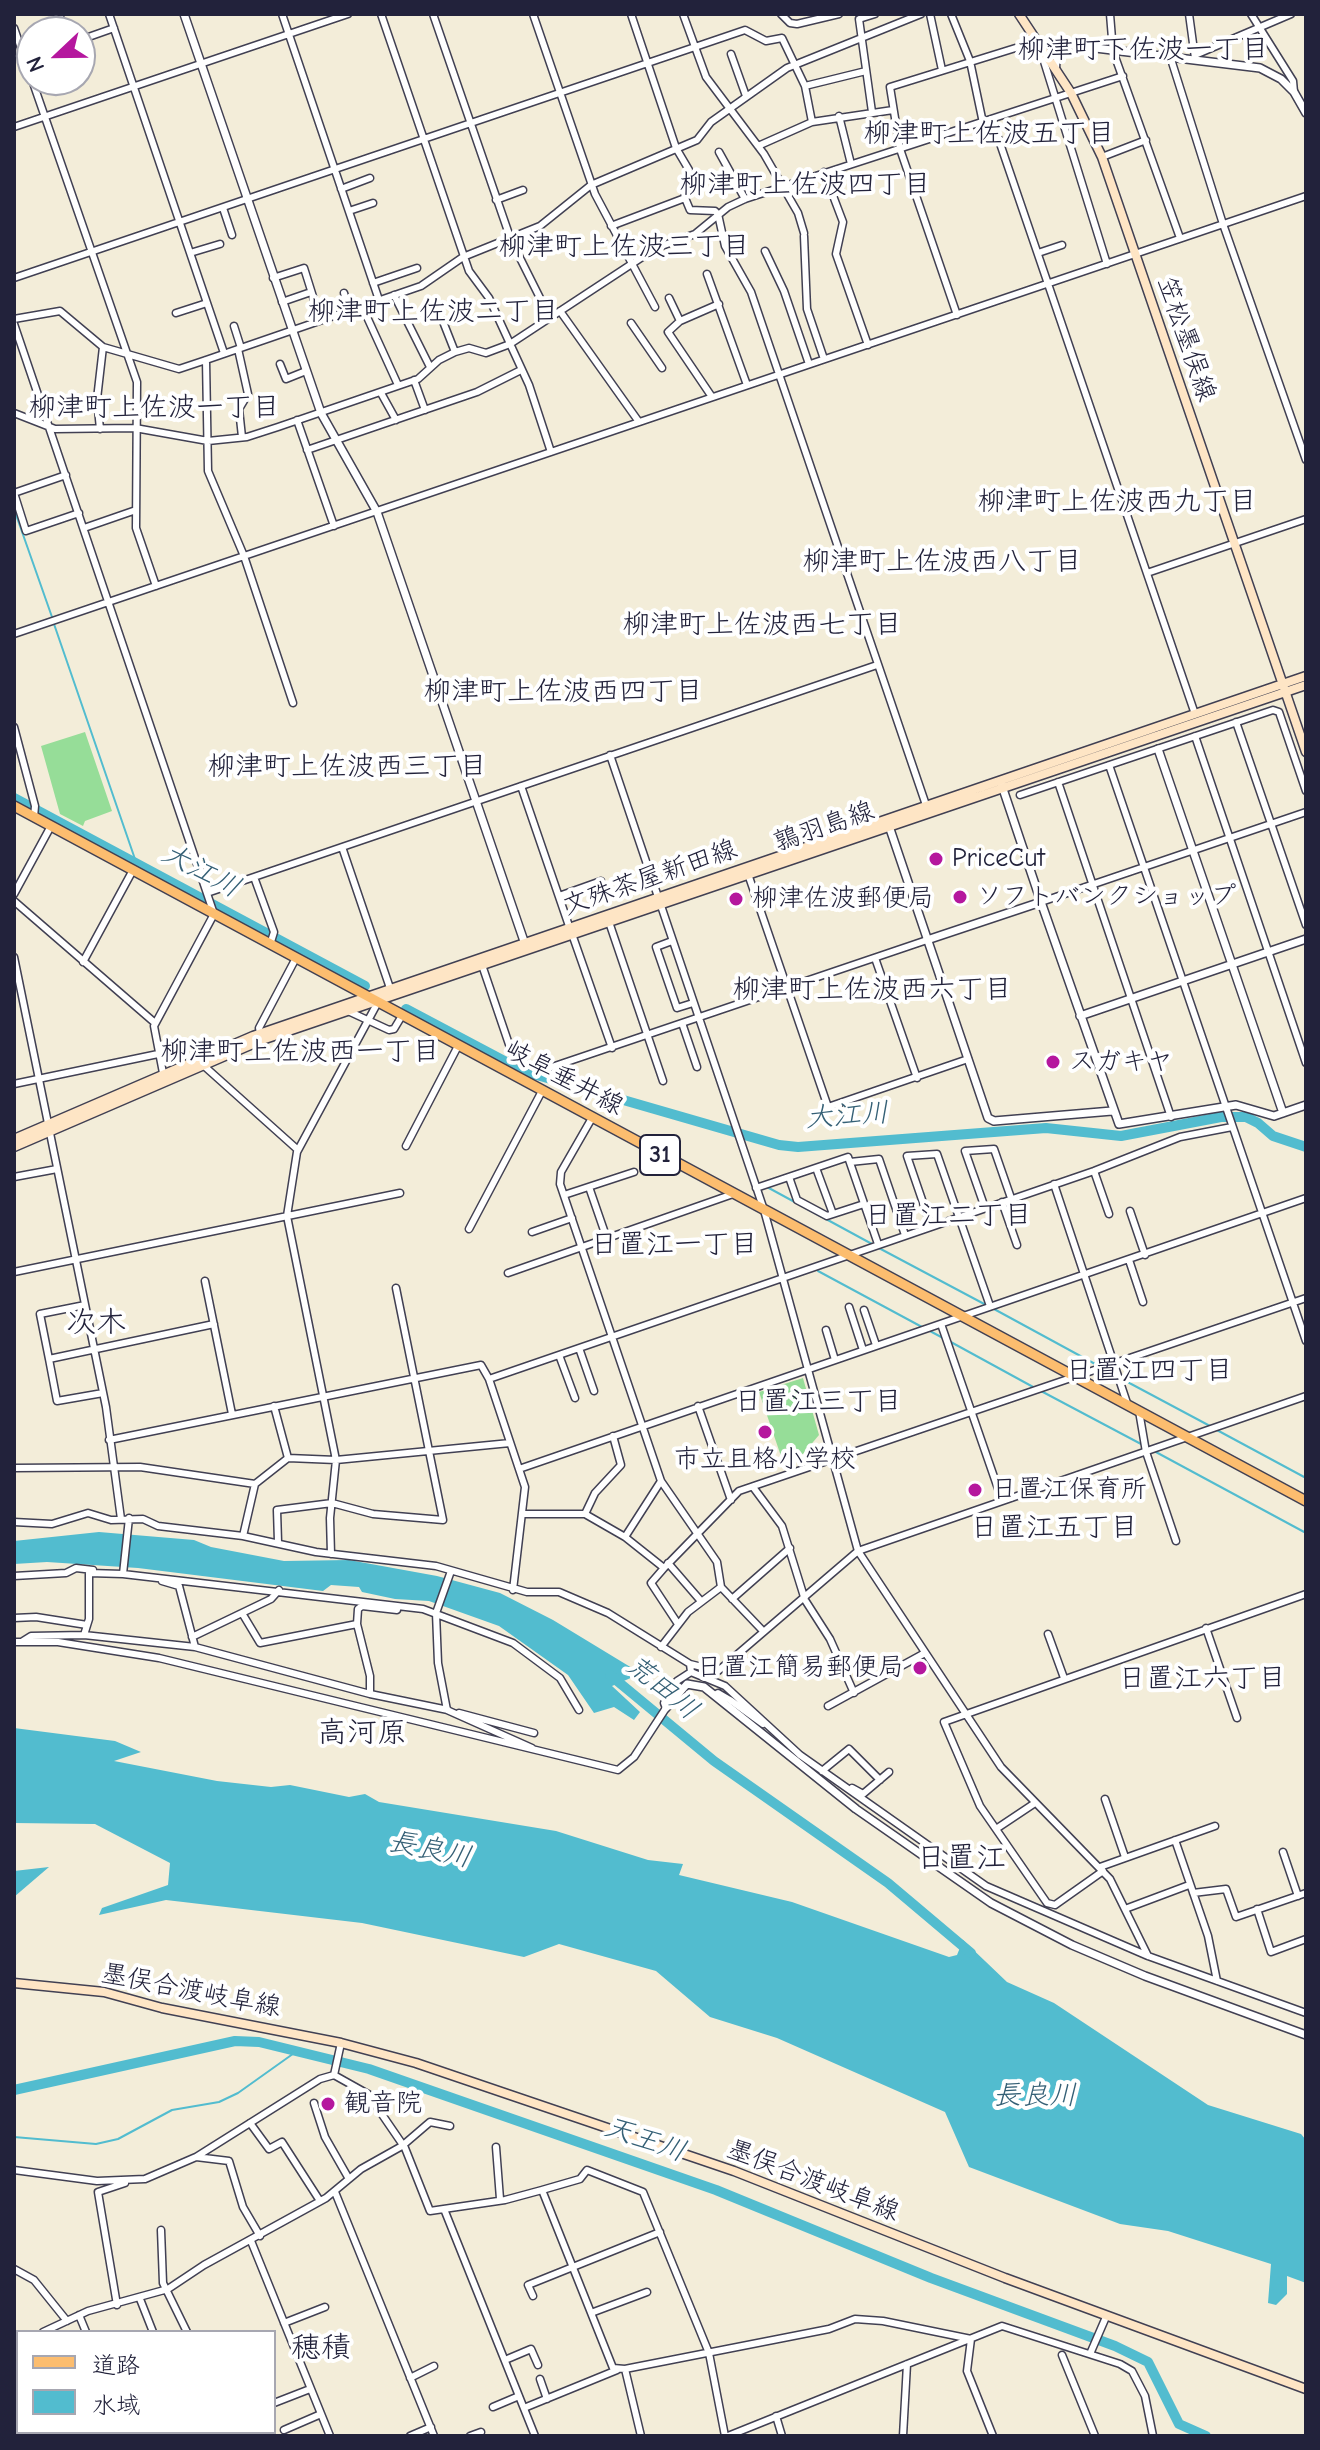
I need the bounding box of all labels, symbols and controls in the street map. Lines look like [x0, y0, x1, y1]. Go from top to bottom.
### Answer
north arrow [16, 16, 96, 96]
district label: 柳津町下佐波一丁目 [1017, 33, 1269, 67]
text: N [21, 53, 50, 76]
district label: 柳津町上佐波五丁目 [863, 117, 1115, 151]
district label: 柳津町上佐波四丁目 [679, 168, 931, 202]
district label: 柳津町上佐波三丁目 [498, 230, 750, 264]
street label: 笠松墨俣線 [1150, 272, 1222, 406]
district label: 柳津町上佐波二丁目 [307, 295, 559, 329]
district label: 柳津町上佐波一丁目 [28, 391, 280, 425]
district label: 柳津町上佐波西九丁目 [977, 485, 1257, 519]
district label: 柳津町上佐波西八丁目 [802, 545, 1082, 579]
district label: 柳津町上佐波西七丁目 [622, 608, 902, 642]
district label: 柳津町上佐波西四丁目 [423, 675, 703, 709]
district label: 柳津町上佐波西三丁目 [207, 750, 487, 784]
street label: 鶉羽島線 [770, 795, 878, 859]
street label: 文殊茶屋新田線 [559, 834, 741, 922]
water label: 大江川 [156, 836, 246, 906]
place label: PriceCut [952, 843, 1045, 875]
marker: PriceCut [927, 850, 945, 868]
place label: ソフトバンクショップ [976, 881, 1236, 913]
place label: 柳津佐波郵便局 [752, 883, 934, 915]
marker: ソフトバンクショップ [951, 888, 969, 906]
marker: 柳津佐波郵便局 [727, 890, 745, 908]
district label: 柳津町上佐波西六丁目 [732, 973, 1012, 1007]
street label: 岐阜垂井線 [499, 1034, 629, 1122]
district label: 柳津町上佐波西一丁目 [160, 1035, 440, 1069]
place label: スガキヤ [1069, 1046, 1173, 1078]
marker: スガキヤ [1044, 1053, 1062, 1071]
water label: 大江川 [804, 1096, 890, 1136]
road number: 31 [640, 1135, 680, 1175]
district label: 日置江二丁目 [864, 1199, 1032, 1233]
district label: 日置江一丁目 [590, 1228, 758, 1262]
district label: 次木 [66, 1306, 126, 1342]
district label: 日置江四丁目 [1065, 1354, 1233, 1388]
district label: 日置江三丁目 [734, 1385, 902, 1419]
marker: 市立且格小学校 [756, 1423, 774, 1441]
place label: 市立且格小学校 [674, 1444, 856, 1476]
place label: 日置江保育所 [991, 1474, 1147, 1506]
marker: 日置江保育所 [966, 1481, 984, 1499]
district label: 日置江五丁目 [970, 1511, 1138, 1545]
water label: 荒田川 [619, 1649, 705, 1727]
place label: 日置江簡易郵便局 [696, 1652, 904, 1684]
marker: 日置江簡易郵便局 [911, 1659, 929, 1677]
district label: 日置江六丁目 [1118, 1662, 1286, 1696]
district label: 高河原 [317, 1716, 407, 1752]
water label: 長良川 [385, 1825, 475, 1875]
district label: 日置江 [916, 1841, 1006, 1877]
street label: 墨俣合渡岐阜線 [99, 1958, 283, 2024]
water label: 長良川 [993, 2079, 1077, 2113]
place label: 観音院 [344, 2088, 422, 2120]
marker: 観音院 [319, 2095, 337, 2113]
water label: 天王川 [600, 2110, 690, 2170]
street label: 墨俣合渡岐阜線 [722, 2134, 904, 2228]
legend [16, 2330, 276, 2434]
district label: 穂積 [291, 2331, 351, 2367]
text: 道路 [92, 2351, 140, 2379]
text: 水域 [92, 2391, 140, 2419]

